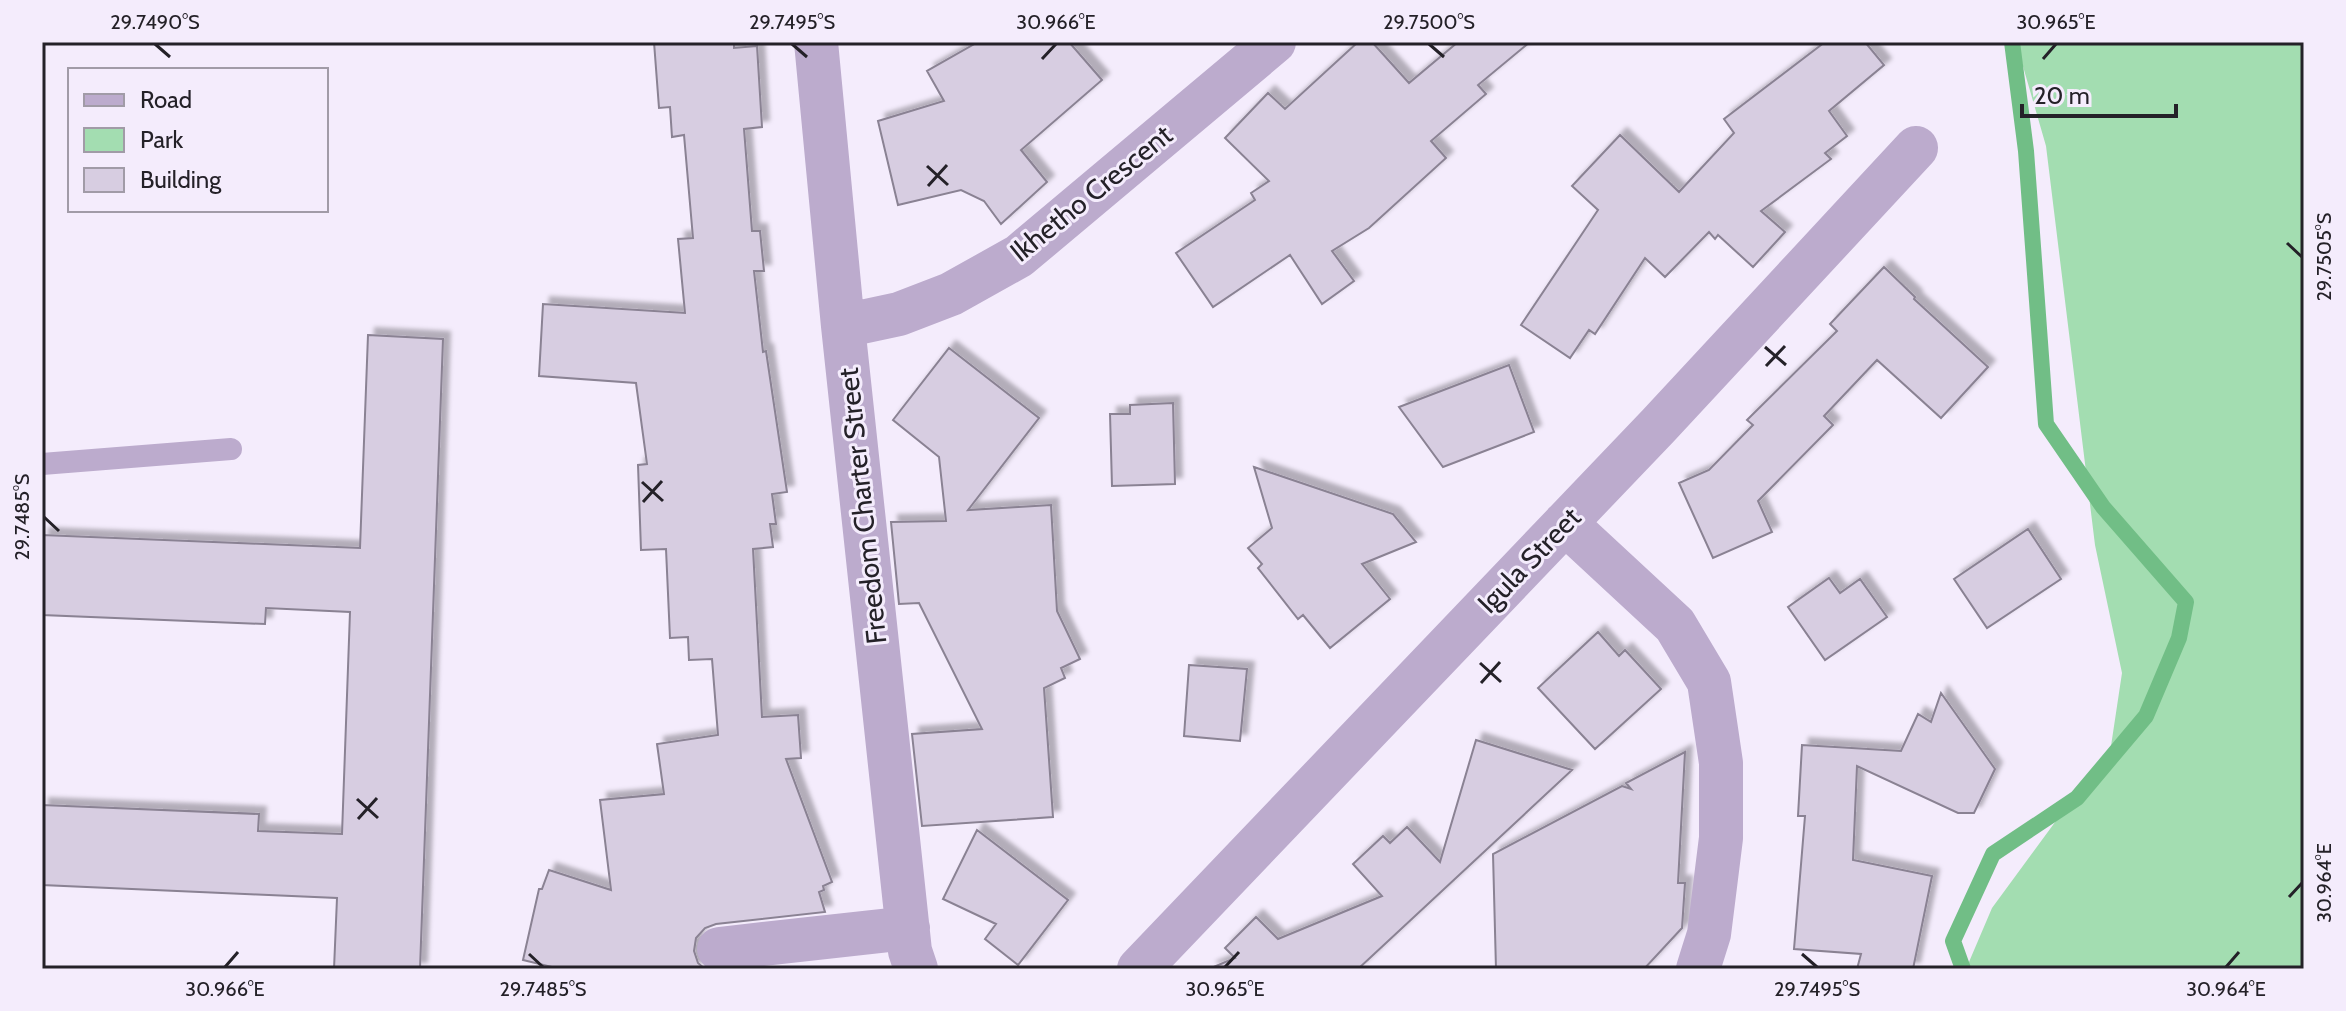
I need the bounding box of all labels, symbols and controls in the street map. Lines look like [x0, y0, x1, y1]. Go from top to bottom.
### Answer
text: 29.7490°S [110, 10, 200, 34]
text: 29.7495°S [749, 10, 835, 34]
text: 30.966°E [1016, 10, 1096, 34]
text: 29.7500°S [1383, 10, 1475, 34]
text: 30.965°E [2016, 10, 2096, 34]
legend [68, 68, 328, 212]
scale bar [2022, 68, 2176, 118]
text: 20 m [2034, 81, 2090, 110]
text: Road [140, 85, 192, 114]
street label: Ikhetho Crescent [1003, 117, 1179, 269]
text: Park [140, 125, 183, 154]
text: Building [140, 165, 222, 194]
text: 29.7505°S [2312, 212, 2336, 301]
street label: Freedom Charter Street [831, 366, 893, 646]
text: 29.7485°S [10, 473, 34, 560]
street label: Igula Street [1470, 500, 1588, 620]
text: 30.964°E [2312, 843, 2336, 923]
text: 30.966°E [185, 977, 265, 1001]
text: 29.7485°S [500, 977, 587, 1001]
text: 30.965°E [1185, 977, 1265, 1001]
text: 29.7495°S [1774, 977, 1860, 1001]
text: 30.964°E [2186, 977, 2266, 1001]

